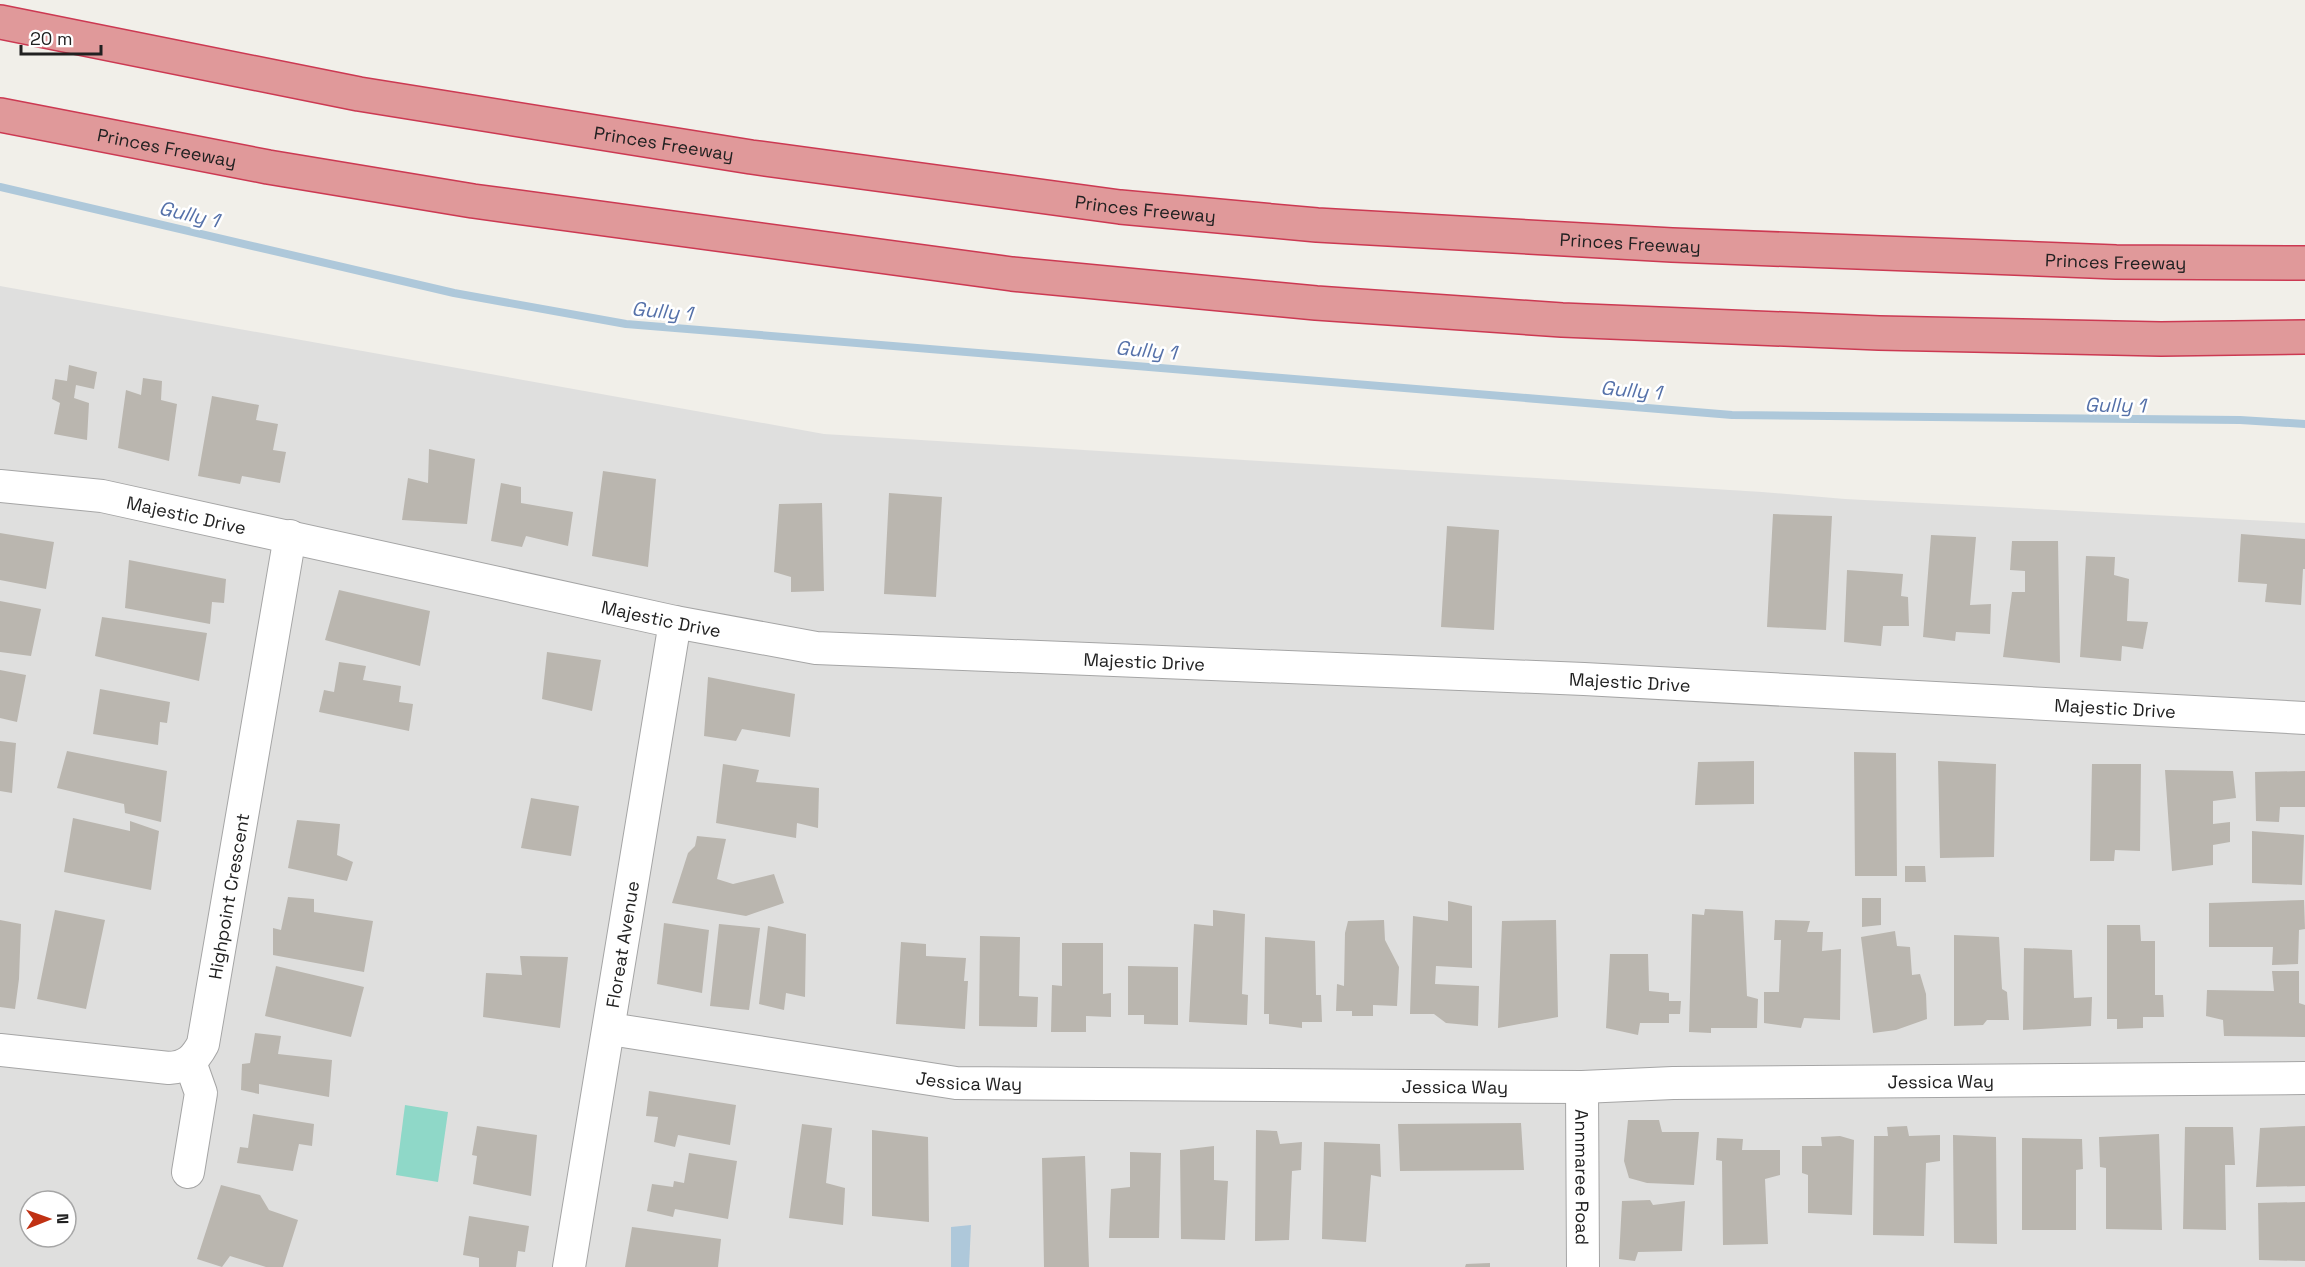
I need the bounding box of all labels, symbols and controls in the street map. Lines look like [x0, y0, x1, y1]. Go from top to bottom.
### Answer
scale bar [21, 18, 100, 56]
text: 20 m [30, 27, 73, 50]
street label: Princes Freeway [592, 120, 736, 166]
street label: Princes Freeway [95, 123, 238, 172]
street label: Princes Freeway [1074, 190, 1217, 227]
water label: Gully 1 [156, 194, 224, 234]
street label: Princes Freeway [1559, 227, 1701, 258]
street label: Princes Freeway [2045, 248, 2187, 274]
water label: Gully 1 [630, 295, 696, 327]
water label: Gully 1 [1114, 334, 1180, 366]
water label: Gully 1 [1599, 374, 1665, 406]
water label: Gully 1 [2084, 391, 2148, 419]
street label: Majestic Drive [125, 490, 248, 539]
street label: Majestic Drive [599, 595, 723, 642]
street label: Majestic Drive [1083, 647, 1205, 675]
street label: Majestic Drive [1569, 667, 1691, 696]
street label: Majestic Drive [2054, 693, 2176, 722]
street label: Highpoint Crescent [203, 811, 254, 981]
street label: Floreat Avenue [600, 879, 644, 1010]
street label: Jessica Way [914, 1065, 1022, 1095]
street label: Jessica Way [1887, 1069, 1994, 1093]
street label: Jessica Way [1401, 1074, 1508, 1098]
street label: Annmaree Road [1571, 1109, 1594, 1245]
north arrow [18, 1189, 78, 1249]
text: N [52, 1213, 73, 1224]

